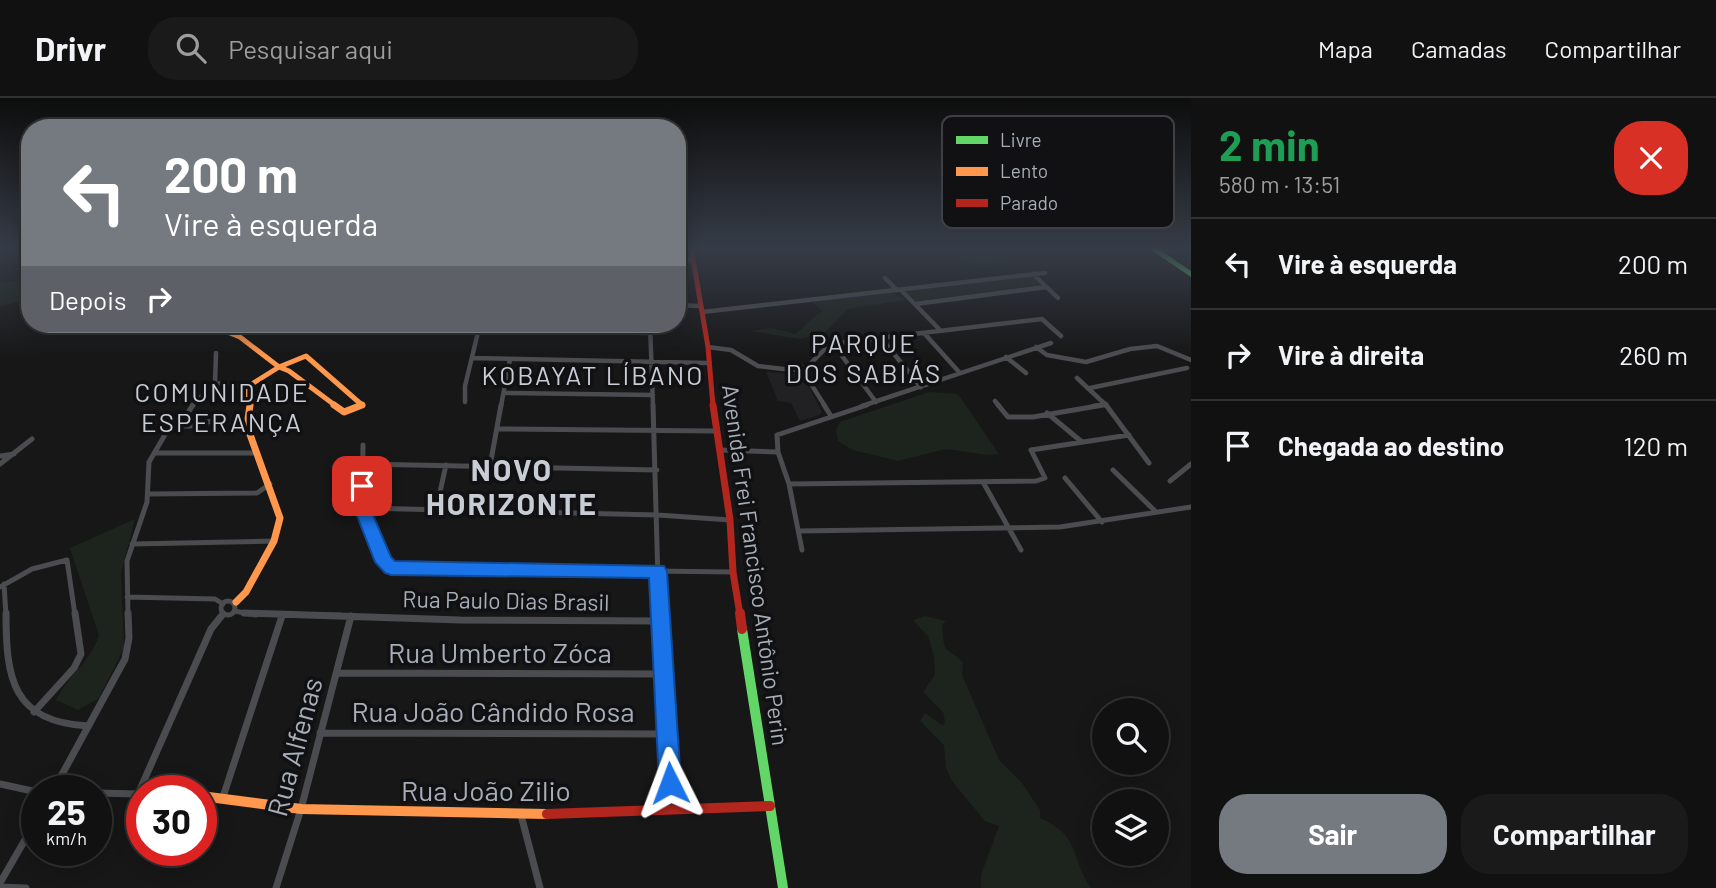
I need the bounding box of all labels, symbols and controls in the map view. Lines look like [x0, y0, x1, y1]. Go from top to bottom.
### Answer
search box [148, 17, 638, 80]
text: Drivr [35, 28, 106, 68]
icon: search [172, 29, 210, 67]
text: Pesquisar aqui [228, 33, 393, 64]
text: Mapa [1318, 34, 1373, 63]
text: Camadas [1411, 34, 1507, 63]
text: Compartilhar [1545, 34, 1681, 63]
legend [942, 116, 1174, 228]
text: 2 min [1219, 119, 1320, 169]
button: close [1614, 121, 1688, 195]
text: Livre [1000, 128, 1042, 151]
text: 200 m [164, 144, 298, 203]
icon: left [49, 147, 140, 238]
text: Lento [1000, 159, 1048, 182]
text: 580 m · 13:51 [1219, 170, 1340, 198]
text: Parado [1000, 191, 1058, 214]
text: Vire à esquerda [164, 204, 378, 242]
icon: left [1219, 245, 1257, 283]
text: Vire à esquerda [1278, 248, 1457, 279]
text: 200 m [1618, 248, 1688, 279]
icon: right [140, 280, 178, 318]
text: Depois [49, 284, 126, 315]
district label: PARQUE DOS SABIÁS [786, 327, 942, 388]
icon: right [1219, 336, 1257, 374]
text: Vire à direita [1278, 339, 1424, 370]
text: 260 m [1619, 339, 1688, 370]
district label: KOBAYAT LÍBANO [482, 359, 704, 390]
district label: COMUNIDADE ESPERANÇA [135, 376, 309, 437]
street label: Avenida Frei Francisco Antônio Perin [717, 383, 795, 747]
icon: arrive [1219, 427, 1257, 465]
text: Chegada ao destino [1278, 430, 1504, 461]
text: 120 m [1624, 430, 1688, 461]
district label: NOVO HORIZONTE [426, 451, 598, 521]
pin [332, 456, 392, 516]
icon: arrive [343, 467, 381, 505]
street label: Rua Paulo Dias Brasil [402, 584, 610, 616]
street label: Rua Umberto Zóca [388, 635, 612, 669]
street label: Rua Alfenas [259, 674, 329, 820]
street label: Rua João Cândido Rosa [351, 694, 635, 728]
map controls [1092, 698, 1169, 866]
button: search [1092, 698, 1169, 775]
position arrow [633, 746, 707, 820]
street label: Rua João Zilio [401, 773, 571, 807]
speed limit sign: 30 [126, 775, 217, 866]
button: layers [1092, 789, 1169, 866]
text: 25 [47, 790, 86, 832]
button: Sair [1219, 794, 1447, 874]
button: Compartilhar [1461, 794, 1688, 874]
text: km/h [46, 827, 87, 849]

